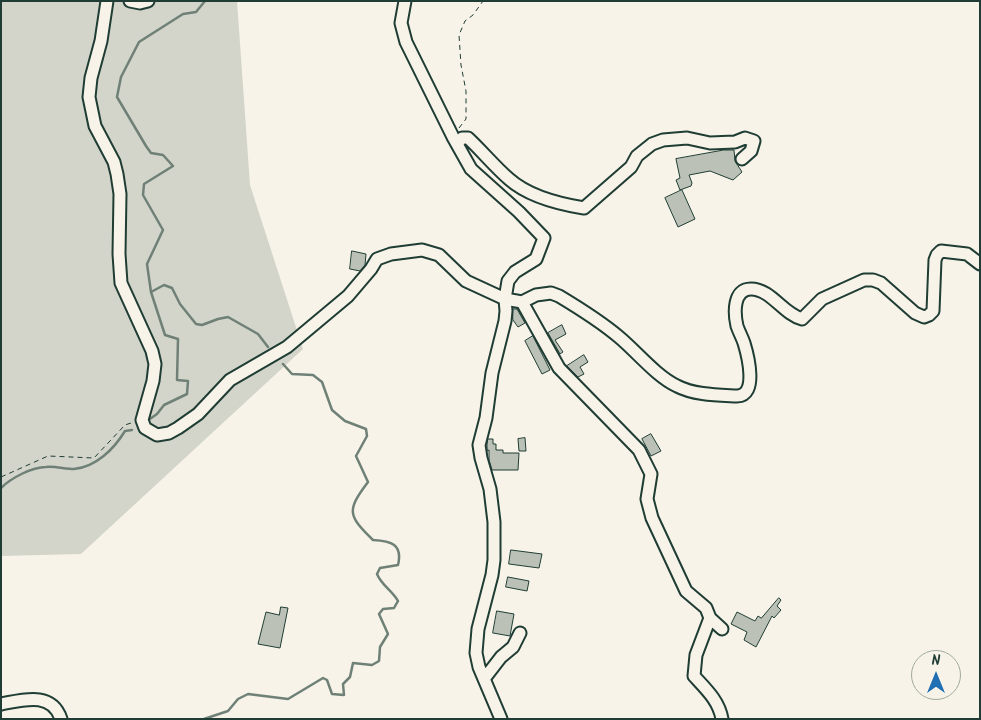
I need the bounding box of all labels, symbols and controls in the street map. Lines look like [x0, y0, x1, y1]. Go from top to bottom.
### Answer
north arrow [911, 650, 961, 700]
text: N [932, 650, 940, 672]

